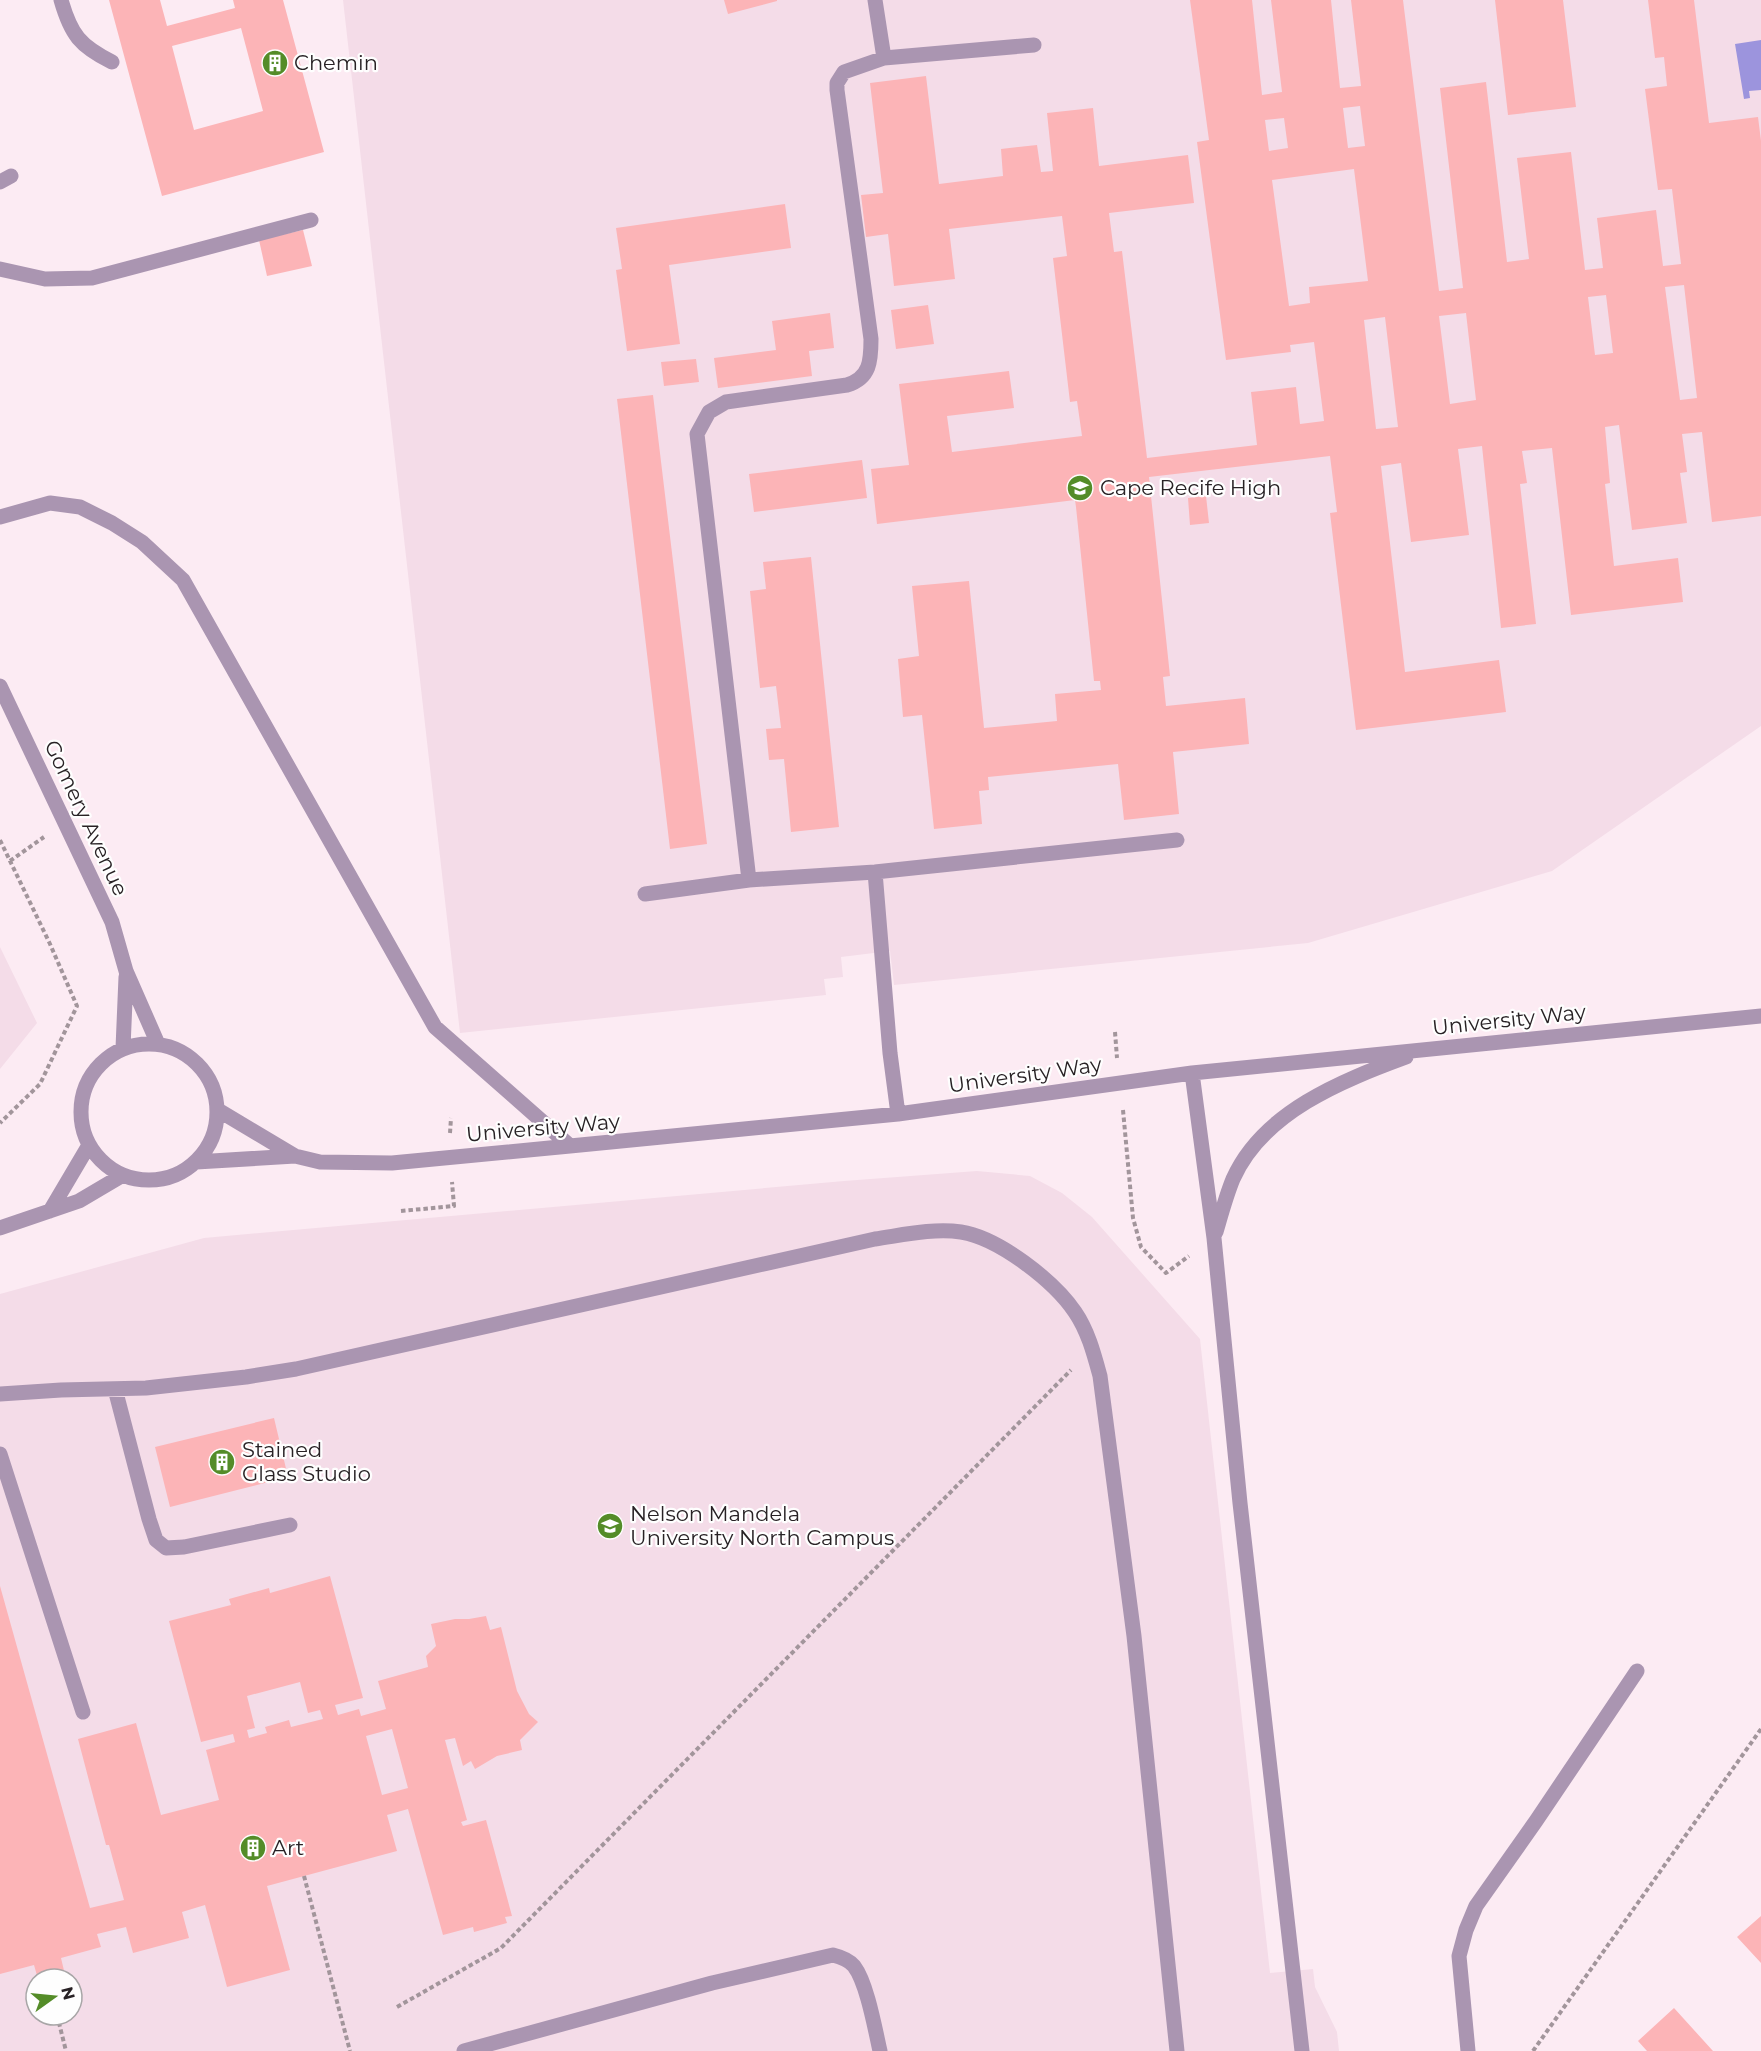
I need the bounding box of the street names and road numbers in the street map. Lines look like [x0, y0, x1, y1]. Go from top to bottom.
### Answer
street label: Gomery Avenue [39, 736, 133, 900]
street label: University Way [1431, 999, 1588, 1040]
street label: University Way [947, 1051, 1104, 1098]
street label: University Way [465, 1108, 622, 1147]

